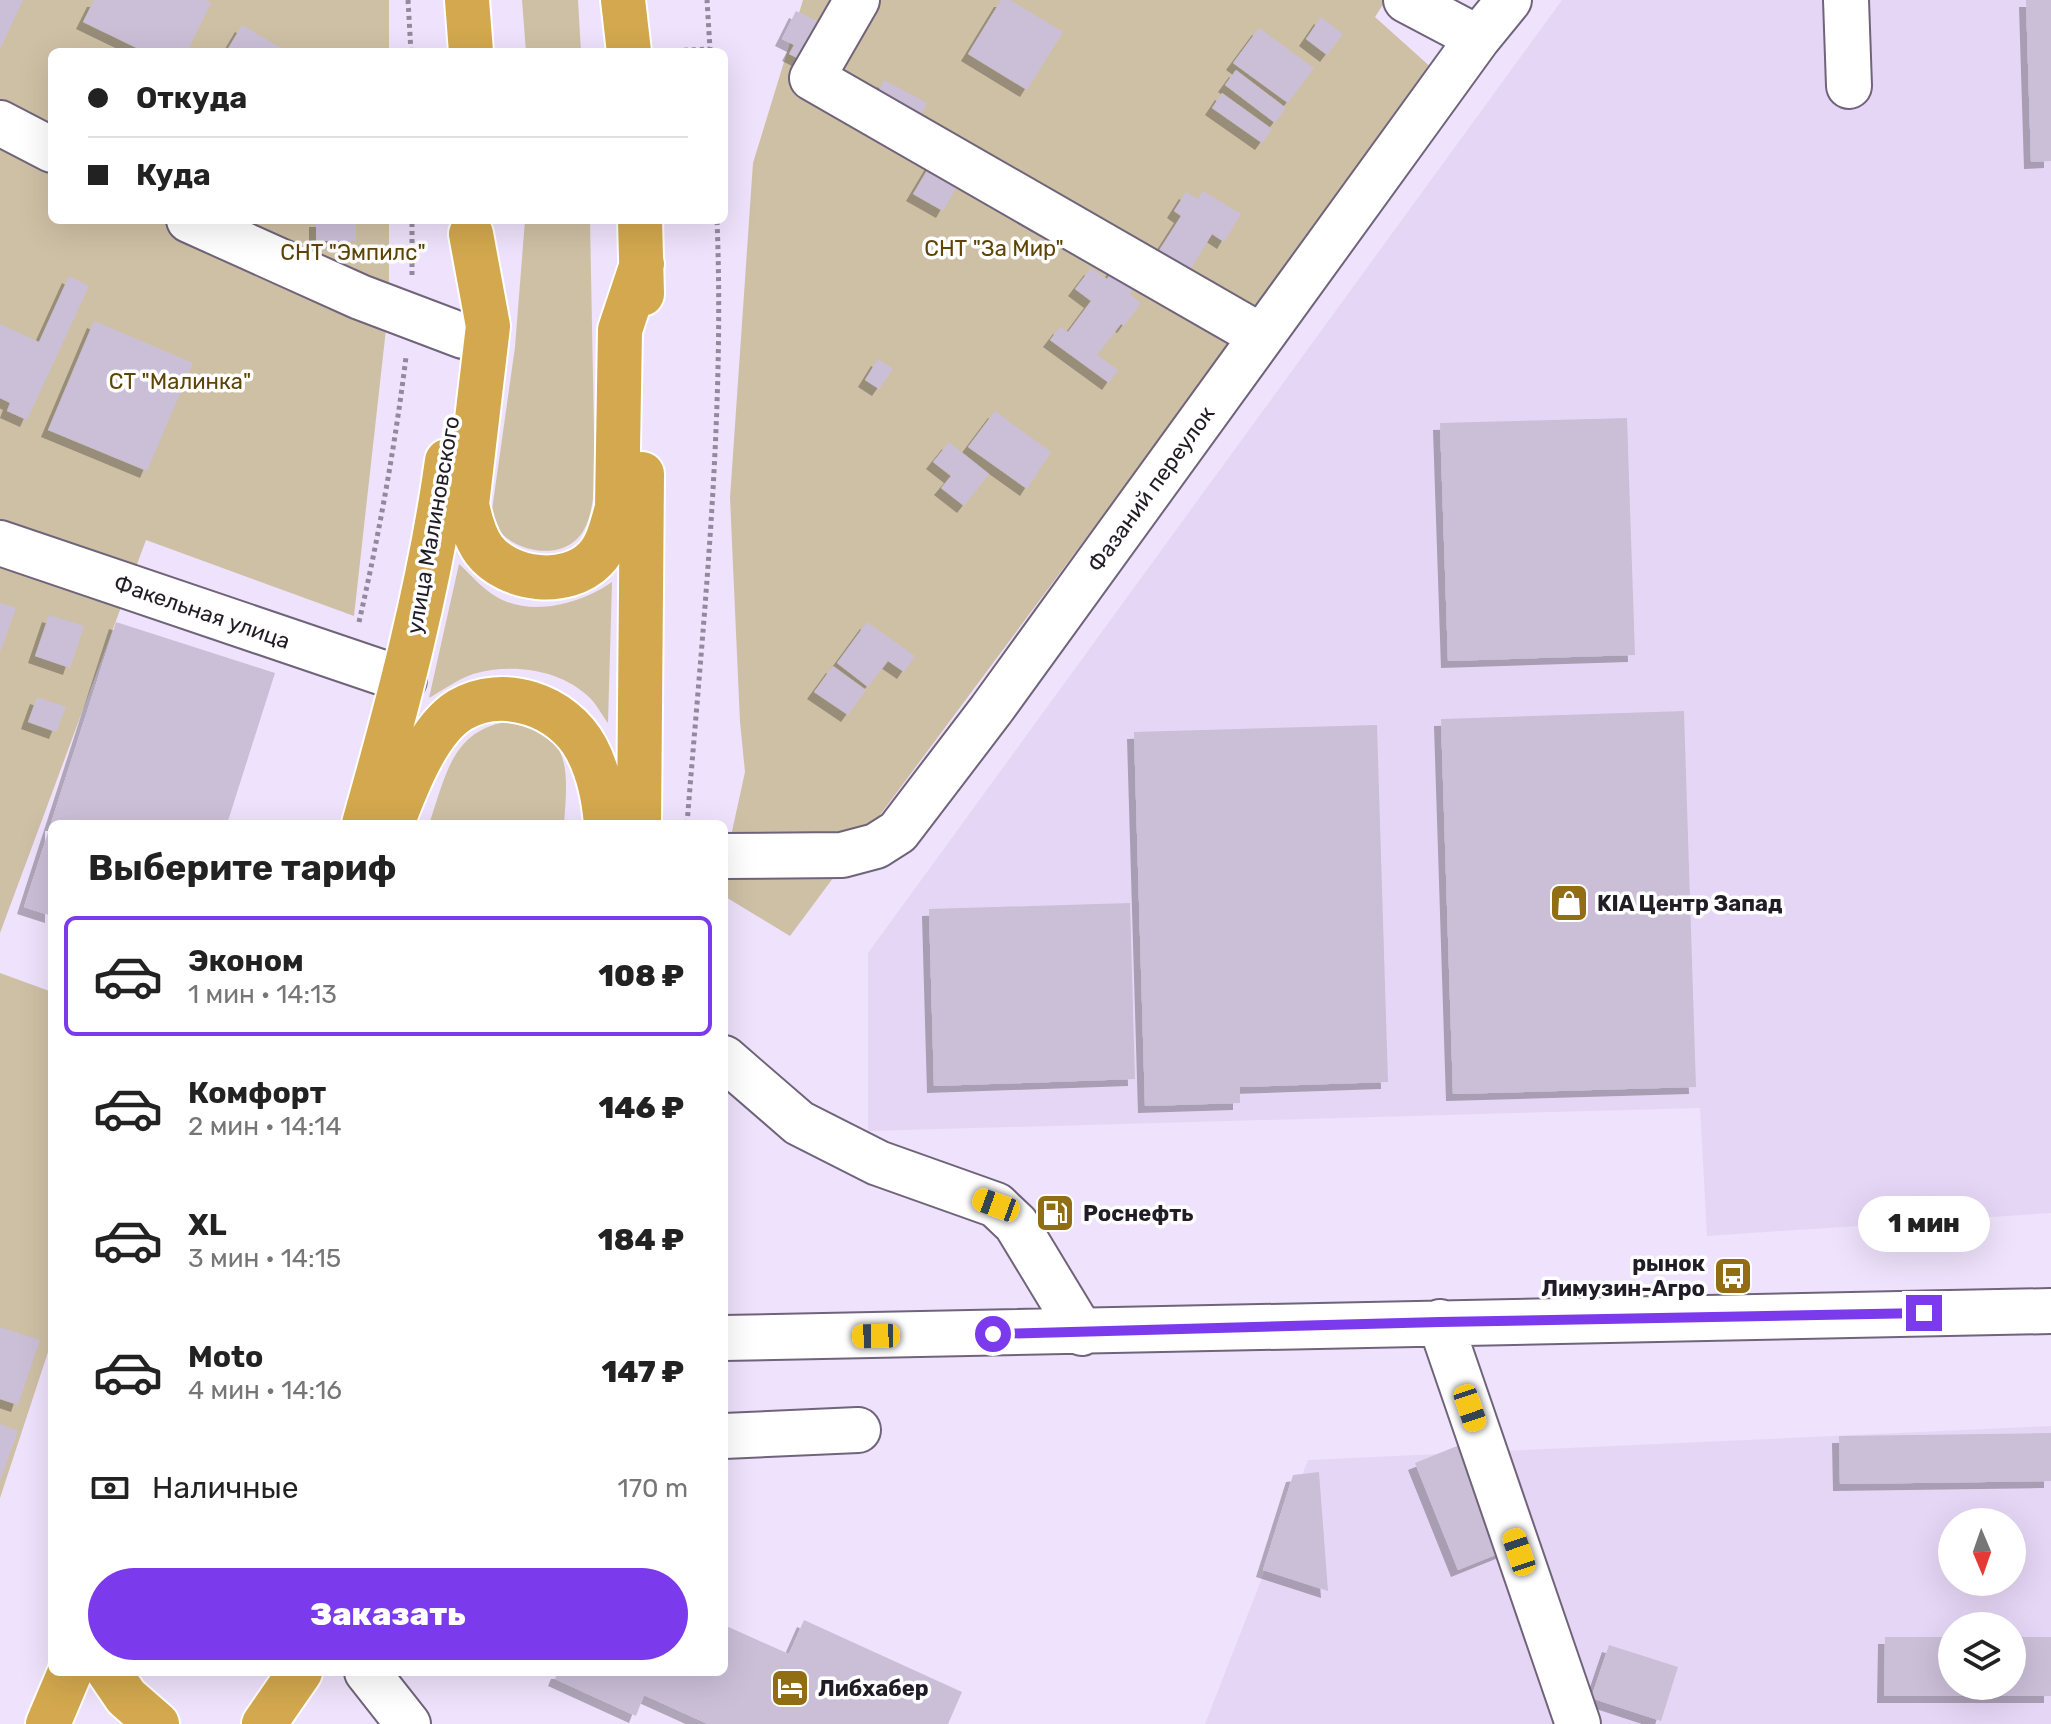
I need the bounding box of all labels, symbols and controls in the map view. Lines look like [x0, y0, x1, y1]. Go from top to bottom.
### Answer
text: Откуда [136, 80, 247, 116]
text: Куда [136, 157, 211, 193]
park label: СНТ "За Мир" [924, 235, 1064, 262]
park label: СНТ "Эмпилс" [280, 239, 426, 266]
park label: СТ "Малинка" [109, 368, 251, 395]
street label: Фазаний переулок [1082, 400, 1220, 577]
street label: улица Малиновского [401, 414, 465, 636]
street label: Факельная улица [110, 569, 294, 655]
text: Выберите тариф [88, 846, 397, 889]
shop icon: KIA Центр Запад [1548, 882, 1590, 924]
place label: KIA Центр Запад [1597, 890, 1782, 917]
icon: car [92, 940, 164, 1012]
text: Эконом [188, 943, 304, 979]
text: 108 ₽ [598, 958, 684, 994]
text: 1 мин · 14:13 [188, 979, 337, 1010]
icon: car [92, 1072, 164, 1144]
text: Комфорт [188, 1075, 326, 1111]
text: 146 ₽ [599, 1090, 684, 1126]
text: 2 мин · 14:14 [188, 1111, 342, 1142]
car [969, 1186, 1023, 1224]
fuel station icon: Роснефть [1034, 1192, 1076, 1234]
callout: 1 мин [1858, 1197, 1990, 1253]
place label: Роснефть [1083, 1200, 1194, 1227]
icon: car [92, 1204, 164, 1276]
text: XL [188, 1207, 227, 1243]
text: 1 мин [1888, 1208, 1960, 1239]
text: 184 ₽ [598, 1222, 684, 1258]
text: 3 мин · 14:15 [188, 1243, 341, 1274]
place label: рынок Лимузин-Агро [1541, 1250, 1705, 1302]
bus stop icon: рынок Лимузин-Агро [1712, 1255, 1754, 1297]
route end [1906, 1295, 1942, 1331]
route start [975, 1316, 1011, 1352]
car [852, 1324, 900, 1348]
icon: car [92, 1336, 164, 1408]
text: Moto [188, 1339, 263, 1375]
text: 147 ₽ [602, 1354, 684, 1390]
text: 4 мин · 14:16 [188, 1375, 342, 1406]
car [1451, 1381, 1489, 1435]
icon: cash [88, 1466, 132, 1510]
text: Наличные [152, 1470, 298, 1506]
text: 170 m [618, 1473, 688, 1504]
north arrow [1938, 1508, 2026, 1596]
map controls [1938, 1508, 2026, 1700]
car [1500, 1525, 1538, 1579]
button: Заказать [88, 1568, 688, 1660]
button: layers [1938, 1612, 2026, 1700]
hotel icon: Либхабер [769, 1667, 811, 1709]
place label: Либхабер [818, 1675, 929, 1702]

